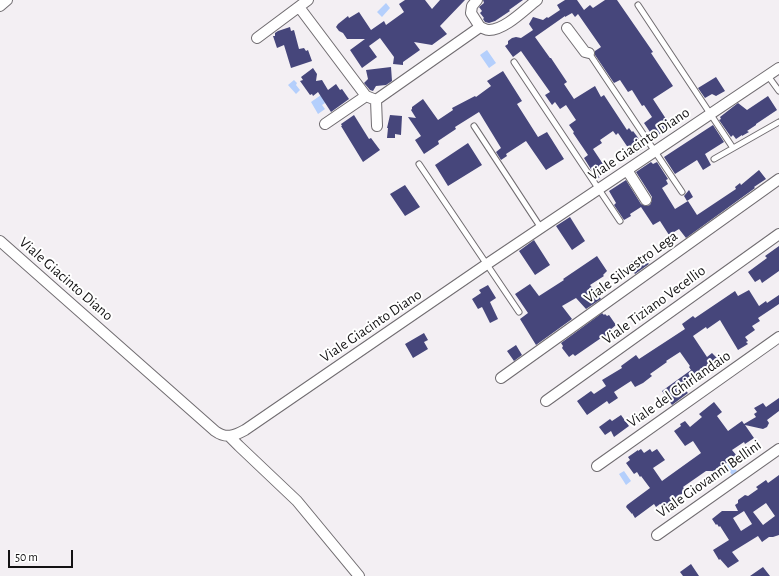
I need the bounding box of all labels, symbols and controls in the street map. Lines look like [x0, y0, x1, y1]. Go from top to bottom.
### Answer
street label: Viale Giacinto Diano [585, 103, 693, 185]
street label: Viale Silvestro Lega [581, 227, 681, 307]
street label: Viale Giacinto Diano [15, 233, 117, 325]
street label: Viale Tiziano Vecellio [599, 262, 709, 348]
street label: Viale Giacinto Diano [317, 285, 425, 367]
street label: Viale del Ghirlandaio [624, 347, 734, 431]
street label: Viale Giovanni Bellini [653, 436, 765, 522]
scale bar [10, 542, 75, 568]
text: 50 m [15, 551, 38, 563]

